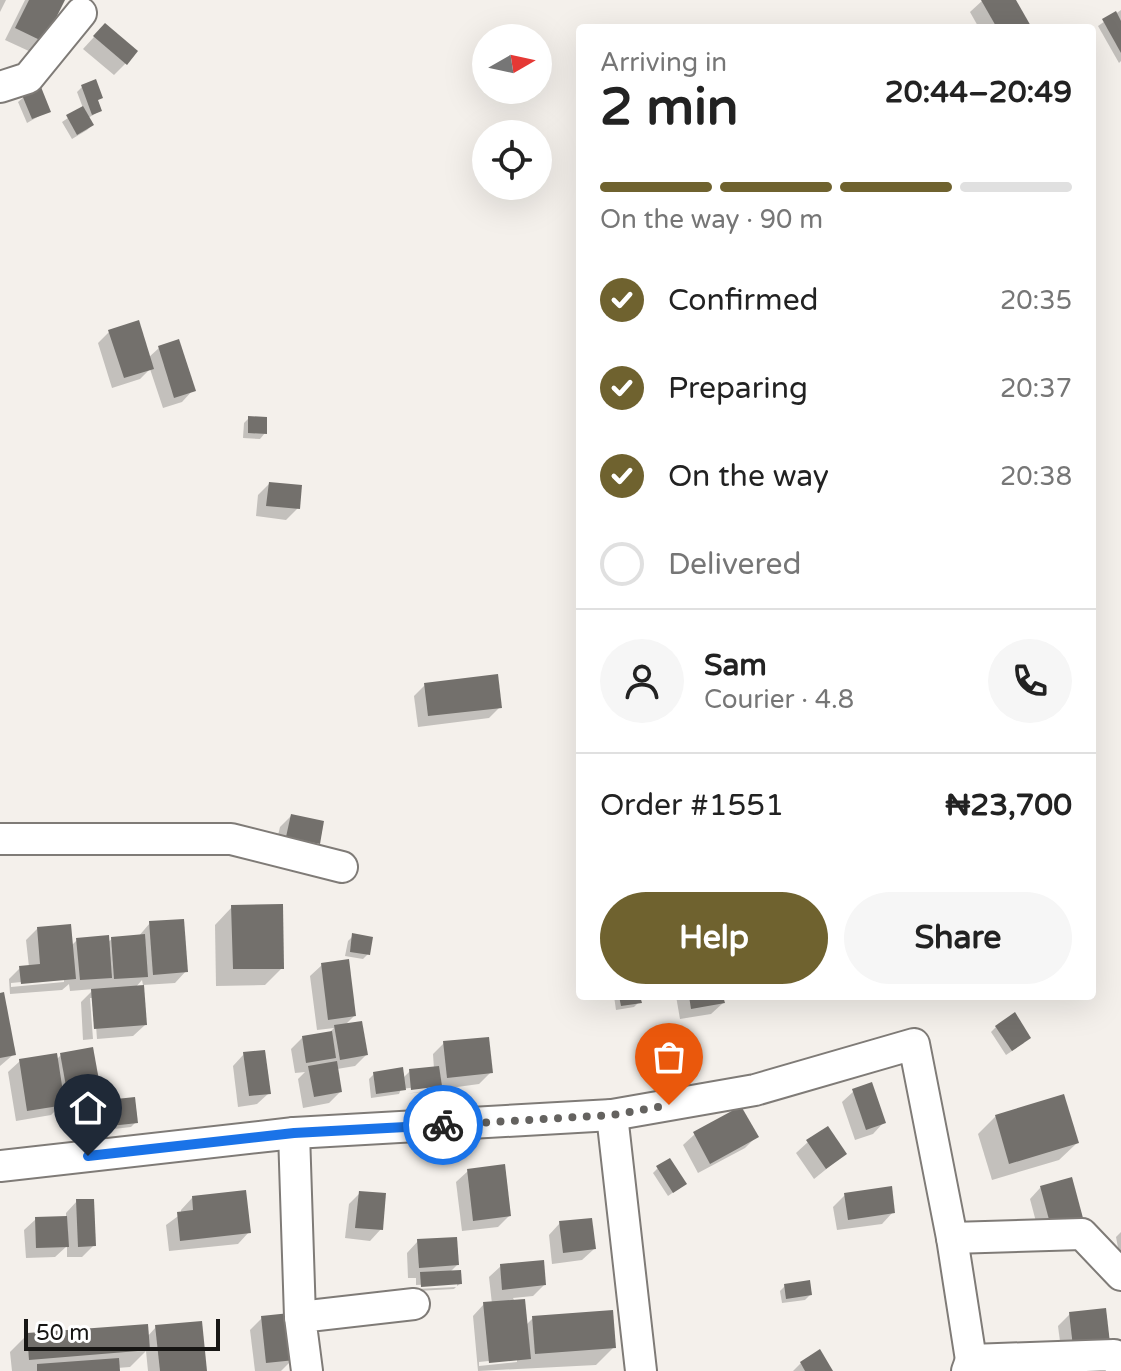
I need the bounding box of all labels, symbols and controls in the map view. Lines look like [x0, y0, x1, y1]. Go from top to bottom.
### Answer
north arrow [472, 24, 552, 104]
map controls [472, 24, 552, 200]
text: Arriving in [600, 47, 727, 78]
text: 20:44–20:49 [885, 74, 1072, 111]
text: 2 min [600, 76, 739, 139]
button: locate [472, 120, 552, 200]
text: On the way · 90 m [600, 204, 823, 235]
icon: check [600, 278, 644, 322]
text: Confirmed [668, 282, 819, 319]
text: 20:35 [1000, 285, 1072, 316]
icon: check [600, 366, 644, 410]
text: Preparing [668, 370, 808, 407]
text: 20:37 [1000, 373, 1072, 404]
icon: check [600, 454, 644, 498]
text: On the way [668, 458, 829, 495]
text: 20:38 [1000, 461, 1072, 492]
text: Delivered [668, 546, 802, 583]
button: person [600, 639, 684, 723]
button: phone [988, 639, 1072, 723]
text: Sam [704, 647, 767, 684]
text: Courier · 4.8 [704, 684, 854, 715]
text: Order #1551 [600, 787, 784, 824]
text: ₦23,700 [945, 787, 1072, 824]
button: Help [600, 892, 828, 984]
button: Share [844, 892, 1072, 984]
pin [635, 1023, 703, 1105]
icon: bag [647, 1035, 691, 1079]
pin [54, 1074, 122, 1156]
courier [403, 1085, 483, 1165]
icon: home [66, 1086, 110, 1130]
icon: bike [421, 1103, 465, 1147]
scale bar [24, 1315, 220, 1351]
text: 50 m [36, 1320, 90, 1346]

